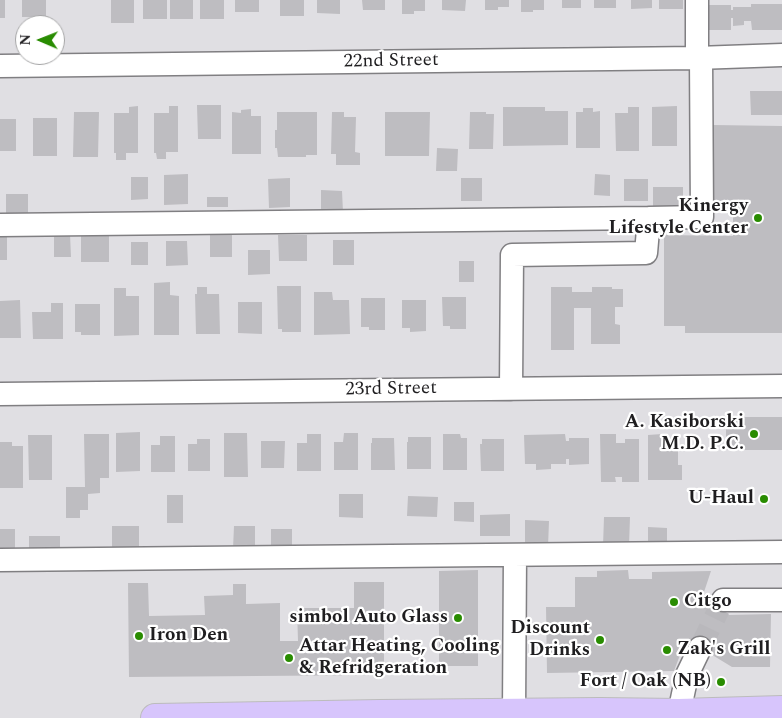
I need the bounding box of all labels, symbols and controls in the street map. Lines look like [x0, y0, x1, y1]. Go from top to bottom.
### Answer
north arrow [15, 15, 65, 65]
text: N [15, 34, 36, 46]
street label: 22nd Street [343, 50, 439, 74]
place label: Kinergy Lifestyle Center [609, 196, 748, 240]
marker: Kinergy Lifestyle Center [752, 212, 764, 224]
street label: 23rd Street [345, 378, 437, 402]
place label: A. Kasiborski M.D. P.C. [625, 412, 744, 456]
marker: A. Kasiborski M.D. P.C. [748, 428, 760, 440]
place label: U-Haul [688, 488, 754, 510]
marker: U-Haul [758, 493, 770, 505]
place label: Citgo [684, 591, 732, 613]
marker: Citgo [668, 596, 680, 608]
place label: simbol Auto Glass [289, 607, 448, 629]
marker: simbol Auto Glass [452, 612, 464, 624]
place label: Discount Drinks [510, 618, 590, 662]
place label: Iron Den [149, 625, 228, 647]
marker: Iron Den [133, 630, 145, 642]
marker: Discount Drinks [594, 634, 606, 646]
place label: Attar Heating, Cooling & Refridgeration [299, 636, 500, 680]
place label: Zak's Grill [677, 639, 770, 661]
marker: Zak's Grill [661, 644, 673, 656]
marker: Attar Heating, Cooling & Refridgeration [283, 652, 295, 664]
place label: Fort / Oak (NB) [580, 671, 711, 693]
marker: Fort / Oak (NB) [715, 676, 727, 688]

